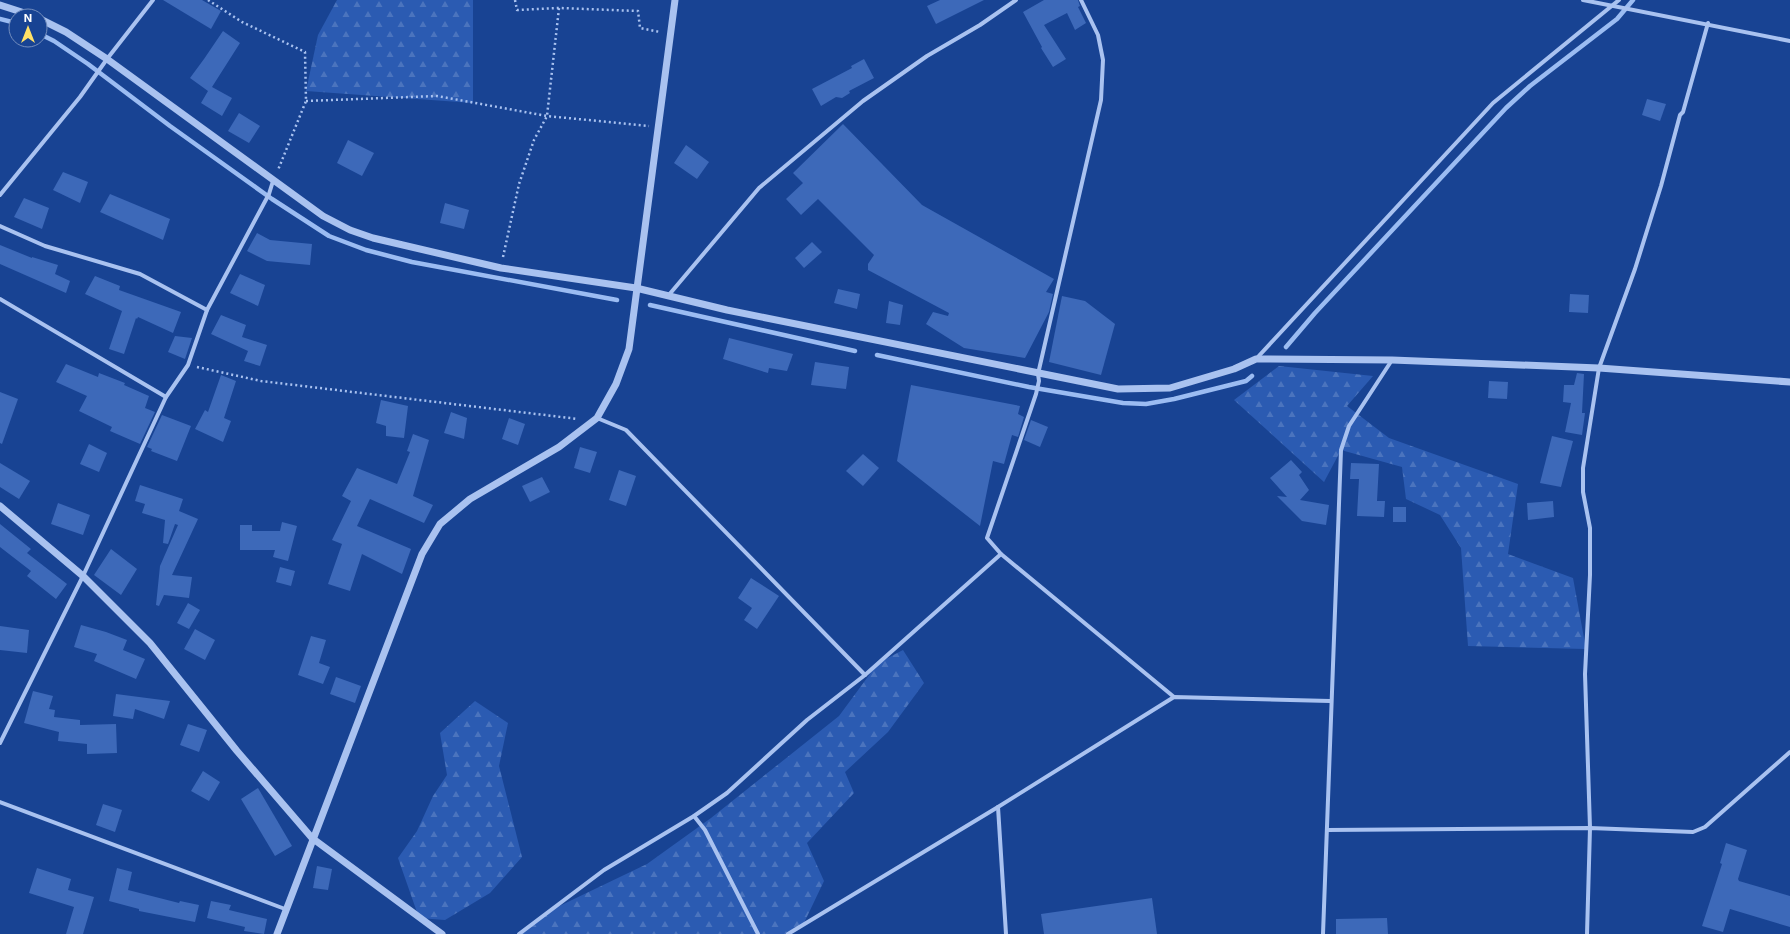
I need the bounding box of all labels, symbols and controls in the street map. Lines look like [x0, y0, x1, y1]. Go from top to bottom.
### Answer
north arrow [8, 8, 48, 48]
text: N [24, 11, 32, 25]

